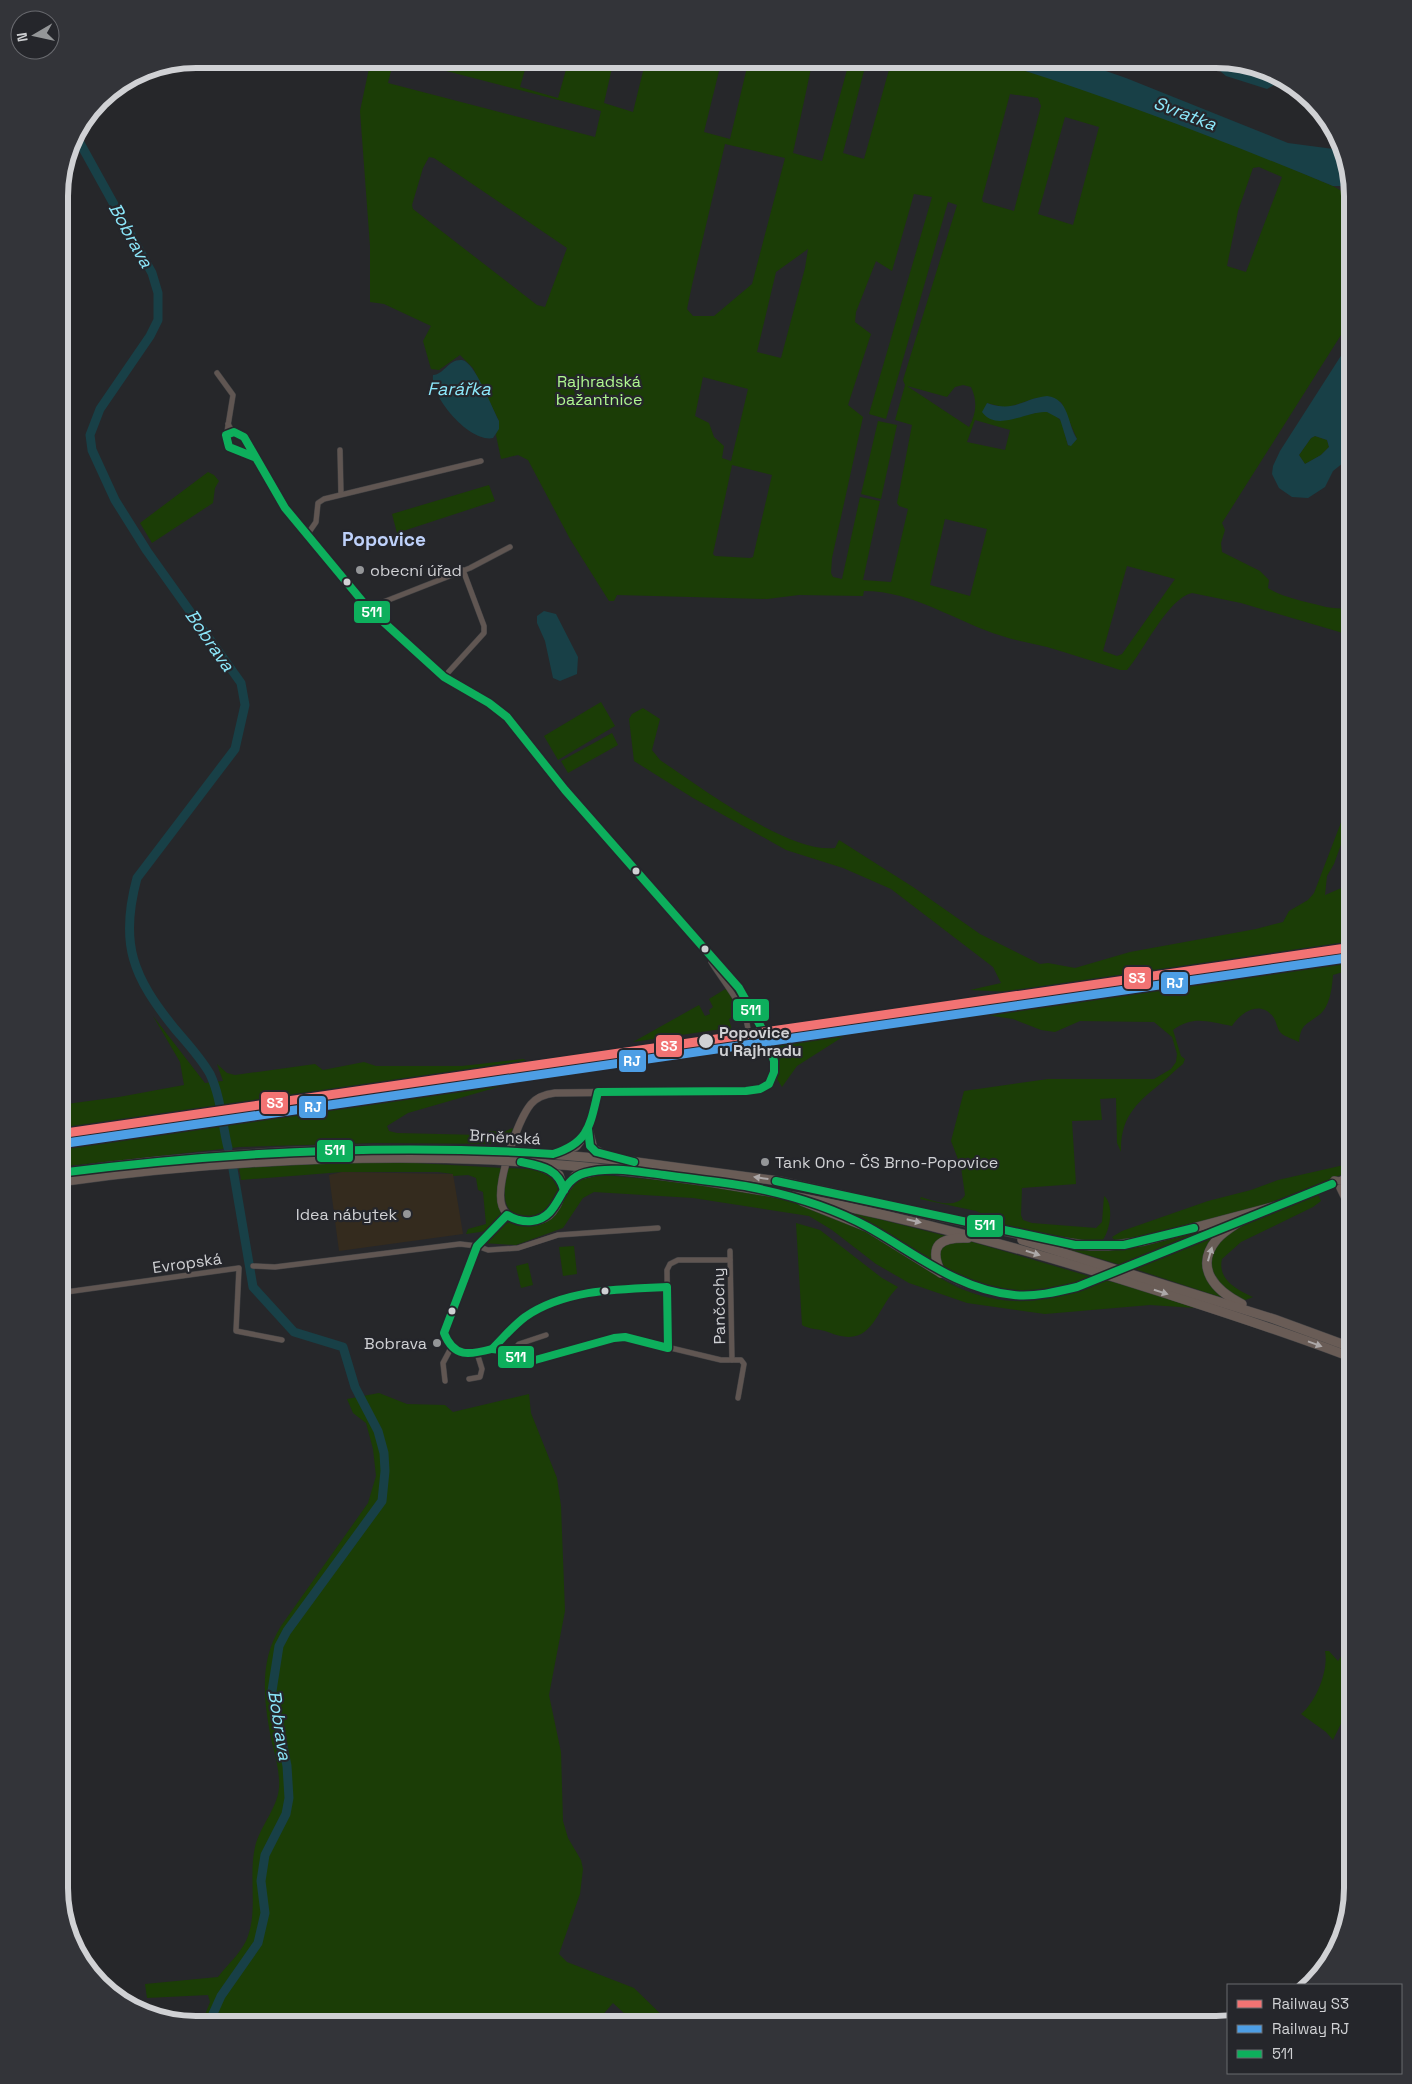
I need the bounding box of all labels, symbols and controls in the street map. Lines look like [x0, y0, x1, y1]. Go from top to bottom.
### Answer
north arrow [10, 10, 60, 60]
text: N [13, 31, 32, 43]
water label: Svratka [1150, 91, 1220, 136]
water label: Bobrava [104, 198, 159, 272]
park label: Rajhradská bažantnice [556, 371, 642, 410]
water label: Farářka [427, 377, 491, 400]
district label: Popovice [342, 527, 426, 552]
place label: obecní úřad [370, 560, 462, 581]
marker: obecní úřad [354, 564, 366, 576]
unlabelled marker [342, 577, 352, 587]
line badge: 511 [353, 600, 391, 624]
text: 511 [362, 603, 382, 621]
water label: Bobrava [180, 604, 240, 676]
unlabelled marker [631, 866, 641, 876]
unlabelled marker [700, 944, 710, 954]
line badge: S3 [1123, 966, 1152, 990]
text: S3 [1129, 969, 1146, 987]
line badge: RJ [1160, 971, 1189, 995]
text: RJ [1166, 974, 1184, 992]
line badge: 511 [732, 998, 770, 1022]
text: 511 [741, 1001, 761, 1019]
place label: Popovice u Rajhradu [719, 1022, 802, 1061]
marker: Popovice u Rajhradu [697, 1032, 715, 1050]
line badge: S3 [655, 1034, 683, 1058]
text: S3 [661, 1037, 678, 1055]
line badge: RJ [618, 1049, 647, 1073]
text: RJ [623, 1052, 641, 1070]
line badge: S3 [260, 1091, 289, 1115]
text: S3 [267, 1094, 284, 1112]
line badge: RJ [298, 1095, 327, 1119]
text: RJ [304, 1098, 322, 1116]
street label: Brněnská [469, 1125, 541, 1149]
line badge: 511 [316, 1139, 354, 1163]
text: 511 [325, 1141, 345, 1159]
place label: Tank Ono - ČS Brno-Popovice [775, 1152, 998, 1173]
marker: Tank Ono - ČS Brno-Popovice [759, 1156, 771, 1168]
one-way arrow [752, 1174, 768, 1182]
place label: Idea nábytek [296, 1204, 397, 1225]
marker: Idea nábytek [401, 1208, 413, 1220]
line badge: 511 [966, 1214, 1004, 1238]
text: 511 [975, 1216, 995, 1234]
one-way arrow [907, 1217, 922, 1225]
one-way arrow [1206, 1246, 1214, 1262]
street label: Evropská [151, 1248, 223, 1278]
one-way arrow [1026, 1249, 1041, 1257]
street label: Pančochy [708, 1267, 730, 1345]
unlabelled marker [600, 1286, 610, 1296]
one-way arrow [1154, 1289, 1169, 1297]
unlabelled marker [447, 1306, 457, 1316]
place label: Bobrava [364, 1333, 427, 1354]
marker: Bobrava [431, 1337, 443, 1349]
one-way arrow [1308, 1340, 1323, 1348]
line badge: 511 [497, 1345, 535, 1369]
text: 511 [506, 1348, 526, 1366]
water label: Bobrava [263, 1688, 297, 1762]
legend [1227, 1984, 1402, 2074]
text: Railway S3 [1272, 1994, 1349, 2013]
text: Railway RJ [1272, 2019, 1349, 2038]
text: 511 [1272, 2044, 1293, 2063]

